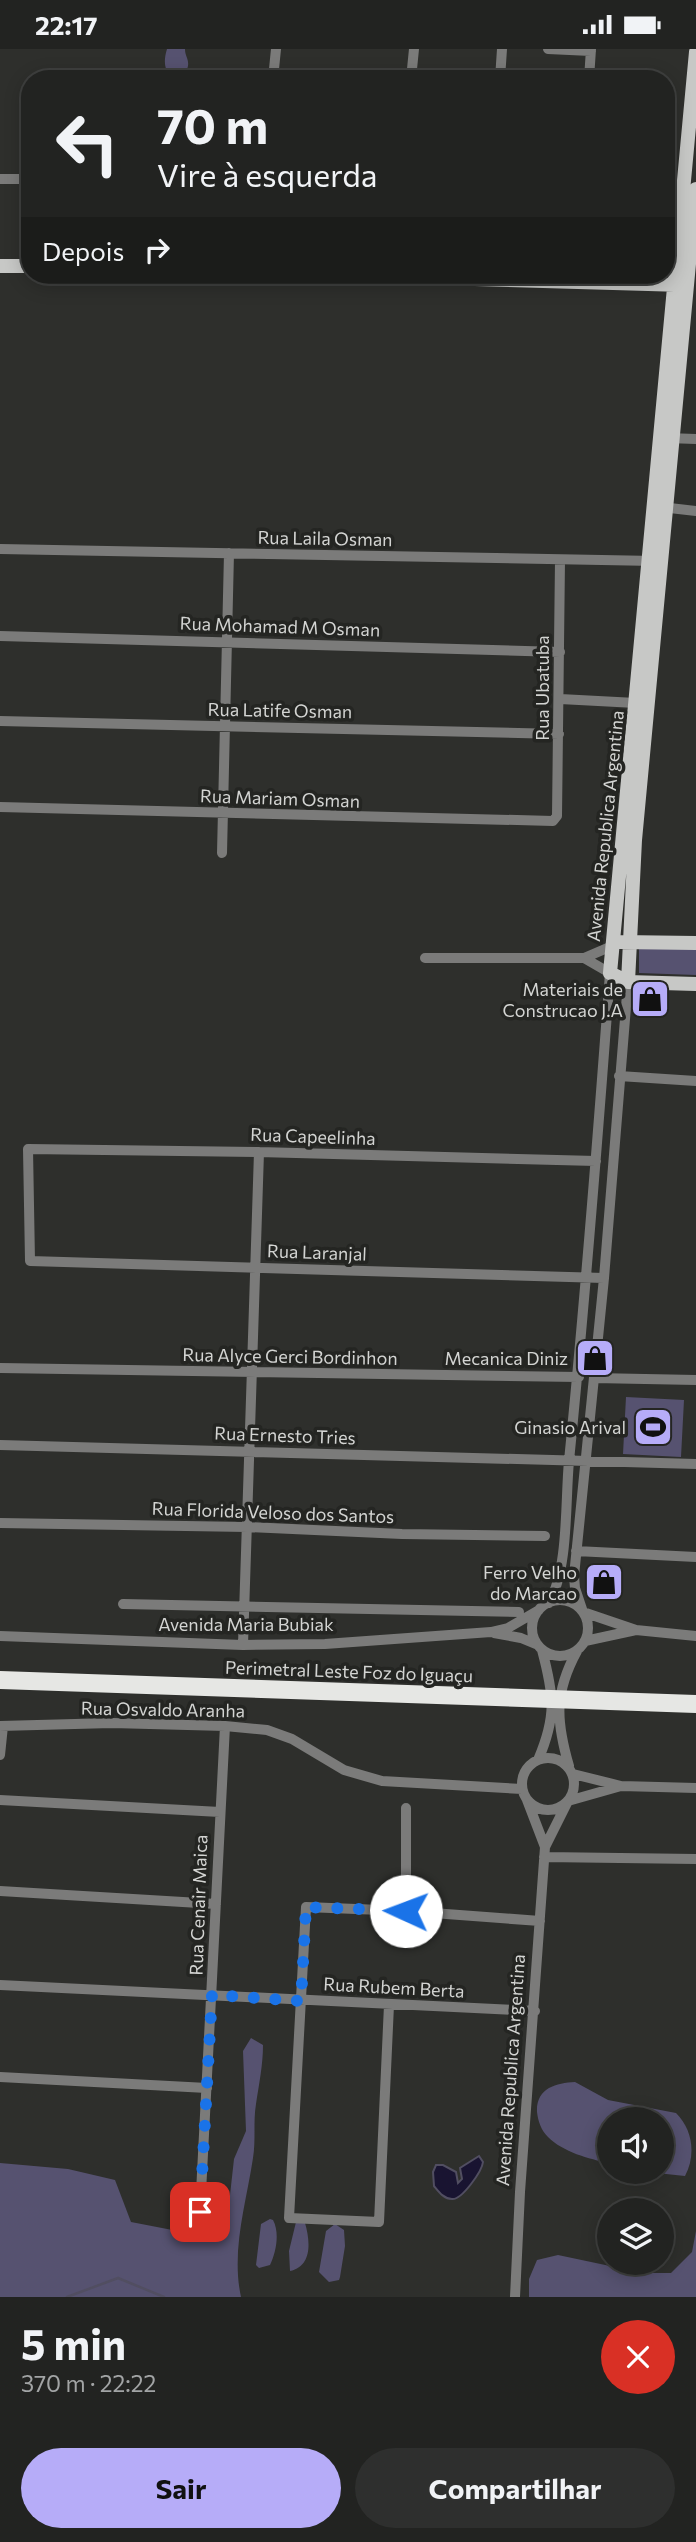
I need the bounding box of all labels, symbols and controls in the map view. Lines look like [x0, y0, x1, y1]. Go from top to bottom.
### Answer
text: 22:17 [35, 9, 98, 40]
text: 70 m [157, 94, 268, 154]
icon: left [42, 98, 133, 189]
text: Vire à esquerda [157, 154, 378, 194]
icon: right [138, 231, 176, 269]
text: Depois [42, 235, 124, 266]
street label: Rua Laila Osman [257, 526, 393, 550]
street label: Rua Mohamad M Osman [179, 612, 381, 640]
street label: Rua Ubatuba [531, 635, 553, 741]
street label: Rua Latife Osman [208, 698, 352, 722]
street label: Avenida Republica Argentina [582, 709, 628, 943]
street label: Rua Mariam Osman [200, 784, 360, 812]
place label: Materiais de Construcao J.A [502, 978, 623, 1021]
shop icon: Materiais de Construcao J.A [629, 978, 671, 1020]
street label: Rua Capeelinha [250, 1123, 376, 1149]
street label: Rua Laranjal [267, 1239, 367, 1265]
shop icon: Mecanica Diniz [574, 1337, 616, 1379]
street label: Rua Alyce Gerci Bordinhon [182, 1343, 398, 1369]
place label: Mecanica Diniz [445, 1347, 568, 1369]
sports icon: Ginasio Arival [632, 1406, 674, 1448]
place label: Ginasio Arival [514, 1416, 626, 1438]
street label: Rua Ernesto Tries [214, 1422, 356, 1448]
street label: Rua Florida Veloso dos Santos [151, 1497, 395, 1527]
place label: Ferro Velho do Marcao [483, 1561, 577, 1604]
shop icon: Ferro Velho do Marcao [583, 1561, 625, 1603]
street label: Avenida Maria Bubiak [158, 1613, 334, 1635]
street label: Perimetral Leste Foz do Iguaçu [225, 1656, 473, 1686]
street label: Rua Osvaldo Aranha [81, 1697, 245, 1721]
street label: Rua Cenair Maica [185, 1834, 211, 1976]
position arrow [369, 1874, 443, 1948]
street label: Avenida Republica Argentina [491, 1953, 529, 2187]
street label: Rua Rubem Berta [323, 1972, 465, 2002]
map controls [597, 2107, 674, 2275]
button: sound [597, 2107, 674, 2184]
pin [170, 2182, 230, 2242]
icon: arrive [181, 2193, 219, 2231]
button: layers [597, 2198, 674, 2275]
text: 5 min [21, 2317, 126, 2369]
button: close [601, 2320, 675, 2394]
text: 370 m · 22:22 [21, 2369, 156, 2397]
button: Sair [21, 2448, 341, 2528]
button: Compartilhar [355, 2448, 675, 2528]

